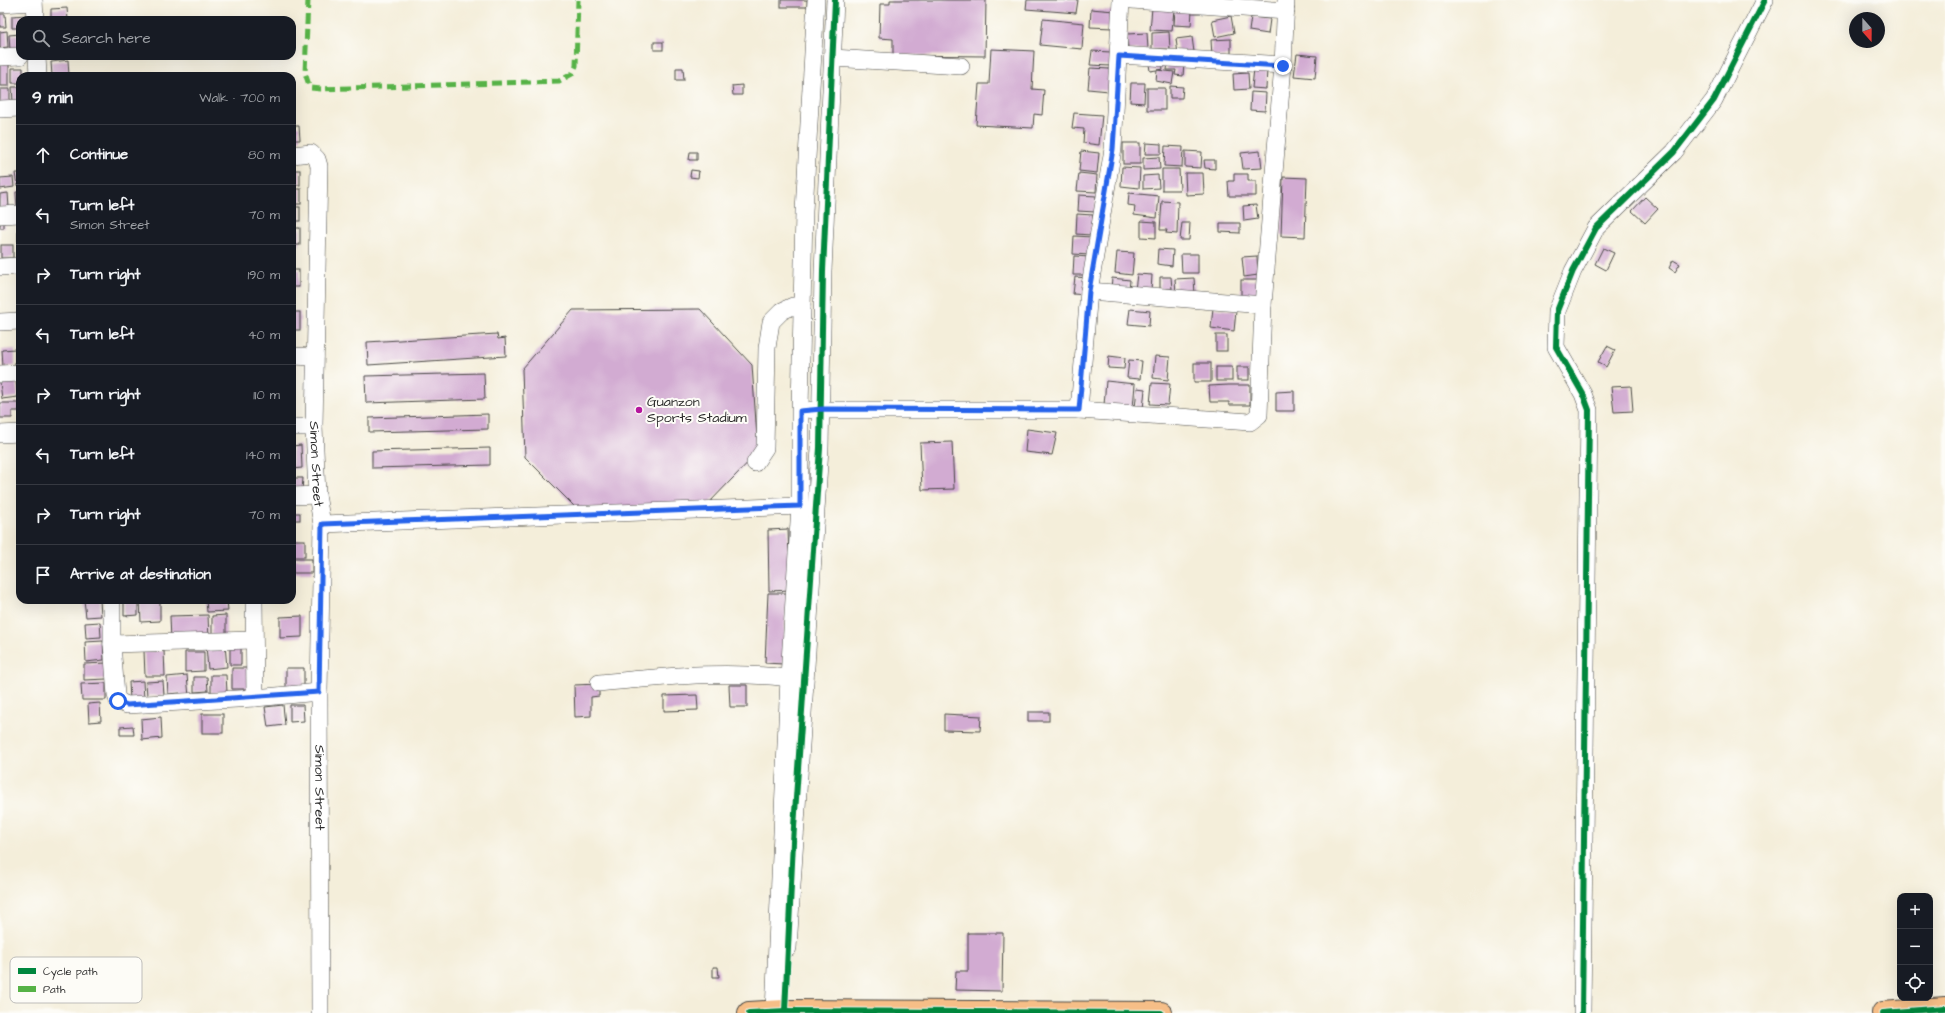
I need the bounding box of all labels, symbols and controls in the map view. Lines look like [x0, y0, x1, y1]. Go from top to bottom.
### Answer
north arrow [1849, 12, 1885, 48]
search box [16, 16, 296, 60]
icon: search [30, 27, 52, 49]
text: Search here [62, 28, 151, 49]
route end [1274, 57, 1292, 75]
text: 9 min [32, 86, 73, 110]
text: Walk · 700 m [199, 89, 280, 107]
icon: ahead [32, 144, 54, 166]
text: Continue [70, 144, 128, 165]
text: 80 m [248, 146, 280, 164]
text: Turn left [70, 195, 134, 216]
icon: left [32, 204, 54, 226]
text: 70 m [248, 206, 280, 224]
text: Simon Street [70, 216, 150, 234]
icon: right [32, 264, 54, 286]
text: Turn right [70, 264, 141, 285]
text: 190 m [247, 266, 280, 284]
icon: left [32, 324, 54, 346]
text: Turn left [70, 324, 134, 345]
text: 40 m [248, 326, 280, 344]
icon: right [32, 384, 54, 406]
text: Turn right [70, 384, 141, 405]
text: 110 m [253, 386, 280, 404]
place label: Guanzon Sports Stadium [647, 392, 747, 428]
marker: Guanzon Sports Stadium [634, 405, 644, 415]
street label: Simon Street [304, 421, 329, 509]
icon: left [32, 444, 54, 466]
text: Turn left [70, 444, 134, 465]
text: 140 m [246, 446, 280, 464]
icon: right [32, 504, 54, 526]
text: Turn right [70, 504, 141, 525]
text: 70 m [248, 506, 280, 524]
icon: arrive [32, 564, 54, 586]
text: Arrive at destination [70, 564, 211, 585]
route start [109, 692, 127, 710]
street label: Simon Street [309, 745, 329, 831]
map controls [1897, 893, 1933, 1001]
button: + [1897, 893, 1933, 929]
button: − [1897, 929, 1933, 965]
legend [10, 957, 142, 1003]
text: Cycle path [43, 964, 98, 980]
button: locate [1897, 965, 1933, 1001]
text: Path [43, 982, 66, 997]

